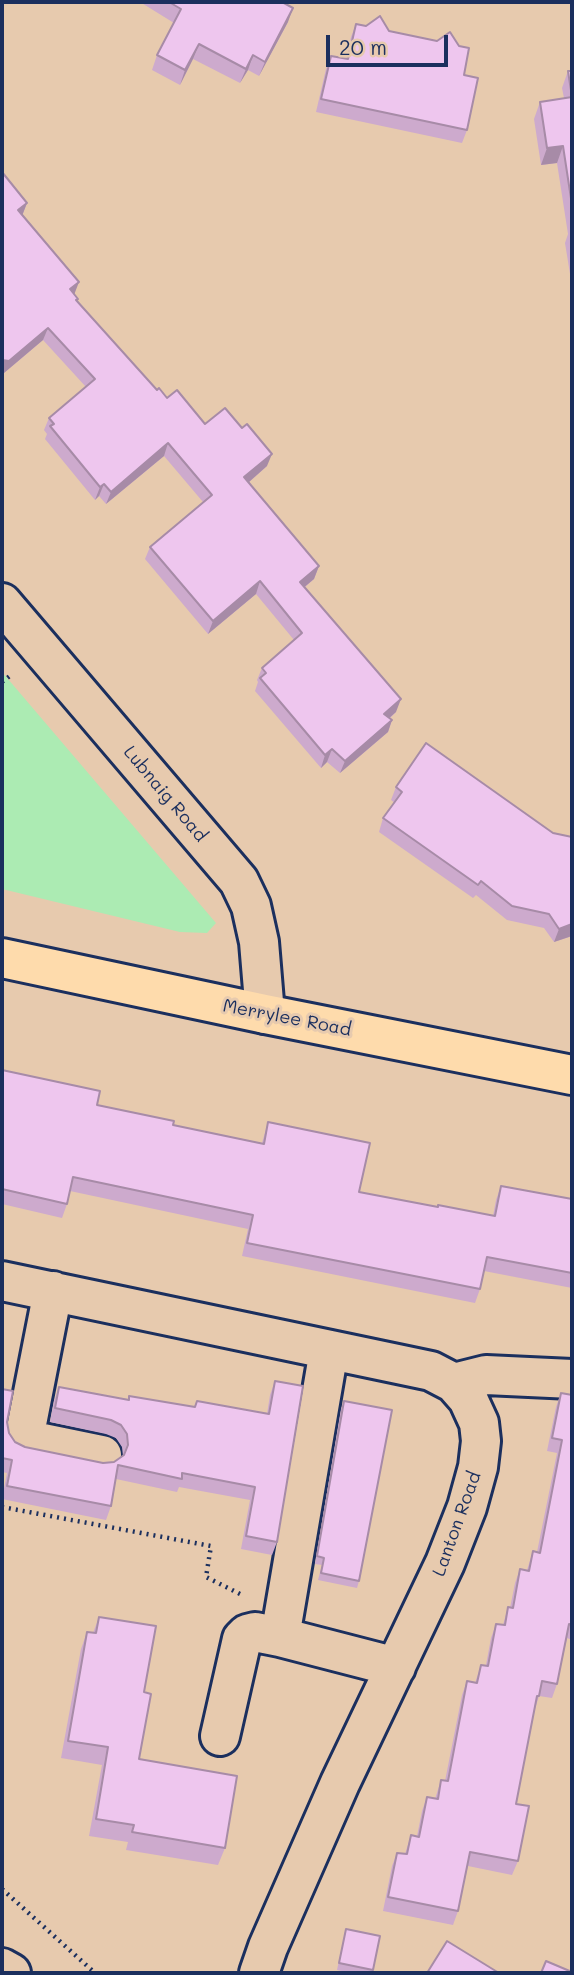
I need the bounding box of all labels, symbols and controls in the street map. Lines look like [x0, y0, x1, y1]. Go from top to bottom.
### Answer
scale bar [329, 21, 452, 65]
text: 20 m [339, 33, 387, 60]
street label: Lubnaig Road [119, 742, 211, 846]
street label: Merrylee Road [221, 995, 353, 1041]
street label: Lanton Road [428, 1469, 486, 1579]

